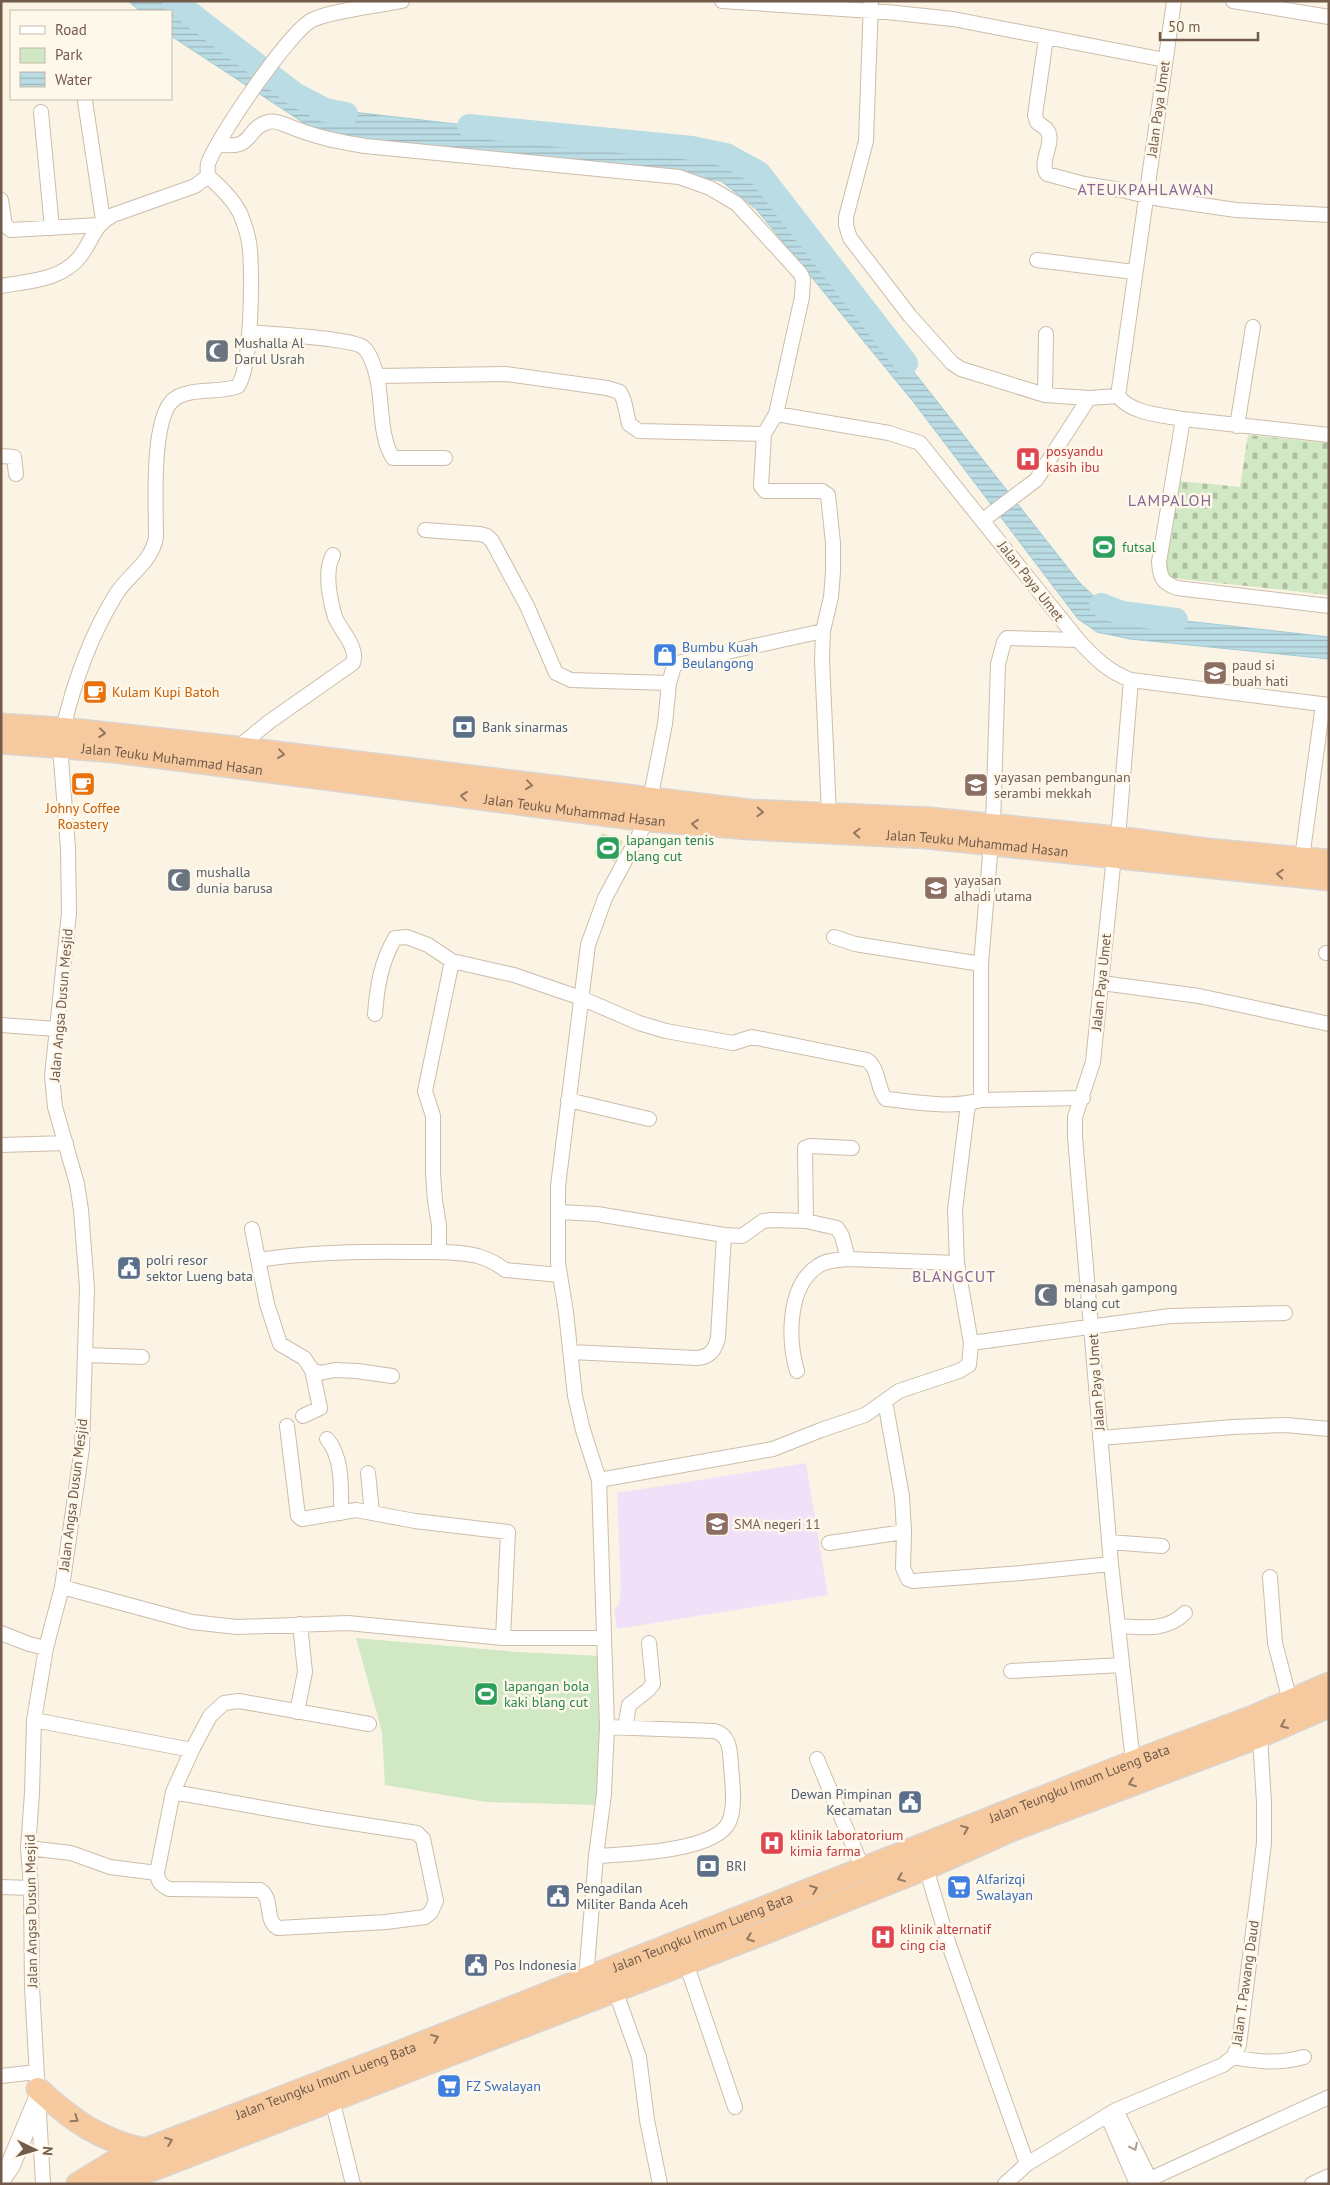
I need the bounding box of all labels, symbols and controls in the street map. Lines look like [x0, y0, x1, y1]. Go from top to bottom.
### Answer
legend [10, 10, 172, 100]
scale bar [1160, 10, 1258, 42]
text: 50 m [1168, 17, 1201, 36]
text: Road [55, 20, 87, 39]
text: Park [55, 45, 83, 64]
street label: Jalan Paya Umet [1142, 59, 1174, 159]
text: Water [55, 70, 92, 89]
district label: ATEUKPAHLAWAN [1077, 179, 1215, 199]
place label: Mushalla Al Darul Usrah [234, 334, 305, 368]
mosque icon: Mushalla Al Darul Usrah [204, 338, 230, 364]
place label: posyandu kasih ibu [1046, 442, 1103, 476]
hospital icon: posyandu kasih ibu [1015, 446, 1041, 472]
district label: LAMPALOH [1128, 490, 1212, 510]
sports icon: futsal [1091, 534, 1117, 560]
street label: Jalan Paya Umet [993, 536, 1068, 625]
place label: futsal [1122, 538, 1156, 556]
place label: Bumbu Kuah Beulangong [682, 638, 758, 672]
shop icon: Bumbu Kuah Beulangong [652, 642, 678, 668]
place label: paud si buah hati [1232, 656, 1289, 690]
school or university icon: paud si buah hati [1202, 660, 1228, 686]
cafe icon: Kulam Kupi Batoh [82, 679, 108, 705]
place label: Kulam Kupi Batoh [112, 683, 219, 701]
bank icon: Bank sinarmas [451, 714, 477, 740]
place label: Bank sinarmas [482, 718, 568, 736]
one-way arrow [98, 727, 106, 738]
street label: Jalan Teuku Muhammad Hasan [80, 739, 264, 779]
one-way arrow [277, 748, 285, 758]
place label: yayasan pembangunan serambi mekkah [994, 768, 1131, 802]
cafe icon: Johny Coffee Roastery [70, 771, 96, 797]
school or university icon: yayasan pembangunan serambi mekkah [963, 772, 989, 798]
one-way arrow [525, 779, 533, 789]
street label: Jalan Teuku Muhammad Hasan [482, 790, 666, 830]
one-way arrow [460, 791, 468, 802]
place label: Johny Coffee Roastery [45, 799, 120, 833]
one-way arrow [756, 806, 764, 817]
one-way arrow [691, 819, 699, 830]
street label: Jalan Teuku Muhammad Hasan [885, 826, 1069, 861]
one-way arrow [853, 828, 861, 839]
place label: lapangan tenis blang cut [626, 831, 714, 865]
sports icon: lapangan tenis blang cut [595, 835, 621, 861]
place label: mushalla dunia barusa [196, 863, 273, 897]
mosque icon: mushalla dunia barusa [166, 867, 192, 893]
one-way arrow [1276, 869, 1284, 880]
place label: yayasan alhadi utama [954, 871, 1032, 905]
school or university icon: yayasan alhadi utama [923, 875, 949, 901]
street label: Jalan Angsa Dusun Mesjid [45, 928, 77, 1083]
street label: Jalan Paya Umet [1087, 932, 1115, 1032]
place label: polri resor sektor Lueng bata [146, 1251, 253, 1285]
public building icon: polri resor sektor Lueng bata [116, 1255, 142, 1281]
district label: BLANGCUT [912, 1266, 996, 1286]
place label: menasah gampong blang cut [1064, 1278, 1177, 1312]
mosque icon: menasah gampong blang cut [1033, 1282, 1059, 1308]
street label: Jalan Paya Umet [1084, 1333, 1108, 1432]
street label: Jalan Angsa Dusun Mesjid [55, 1418, 91, 1573]
school or university icon: SMA negeri 11 [704, 1511, 730, 1537]
place label: SMA negeri 11 [734, 1515, 821, 1533]
place label: lapangan bola kaki blang cut [504, 1677, 589, 1711]
sports icon: lapangan bola kaki blang cut [473, 1681, 499, 1707]
one-way arrow [1280, 1719, 1289, 1730]
street label: Jalan Teungku Imum Lueng Bata [985, 1740, 1172, 1827]
one-way arrow [1129, 1777, 1137, 1787]
place label: Dewan Pimpinan Kecamatan [791, 1785, 892, 1819]
public building icon: Dewan Pimpinan Kecamatan [897, 1789, 923, 1815]
one-way arrow [960, 1825, 969, 1835]
place label: klinik laboratorium kimia farma [790, 1826, 903, 1860]
hospital icon: klinik laboratorium kimia farma [759, 1830, 785, 1856]
street label: Jalan Angsa Dusun Mesjid [21, 1834, 41, 1989]
bank icon: BRI [695, 1853, 721, 1879]
place label: BRI [726, 1857, 747, 1875]
place label: Alfarizqi Swalayan [976, 1870, 1033, 1904]
one-way arrow [897, 1872, 906, 1882]
supermarket icon: Alfarizqi Swalayan [946, 1874, 972, 1900]
place label: Pengadilan Militer Banda Aceh [576, 1879, 688, 1913]
public building icon: Pengadilan Militer Banda Aceh [545, 1883, 571, 1909]
one-way arrow [809, 1884, 818, 1895]
street label: Jalan Teungku Imum Lueng Bata [609, 1889, 795, 1976]
street label: Jalan T. Pawang Daud [1227, 1919, 1263, 2048]
place label: klinik alternatif cing cia [900, 1920, 992, 1954]
hospital icon: klinik alternatif cing cia [870, 1924, 896, 1950]
one-way arrow [746, 1932, 755, 1942]
public building icon: Pos Indonesia [463, 1952, 489, 1978]
place label: Pos Indonesia [494, 1956, 577, 1974]
one-way arrow [430, 2034, 439, 2045]
street label: Jalan Teungku Imum Lueng Bata [232, 2038, 419, 2124]
supermarket icon: FZ Swalayan [436, 2073, 462, 2099]
place label: FZ Swalayan [466, 2077, 541, 2095]
one-way arrow [70, 2113, 79, 2123]
north arrow [10, 2125, 60, 2175]
one-way arrow [164, 2137, 173, 2147]
one-way arrow [1128, 2142, 1139, 2151]
text: N [39, 2146, 57, 2157]

